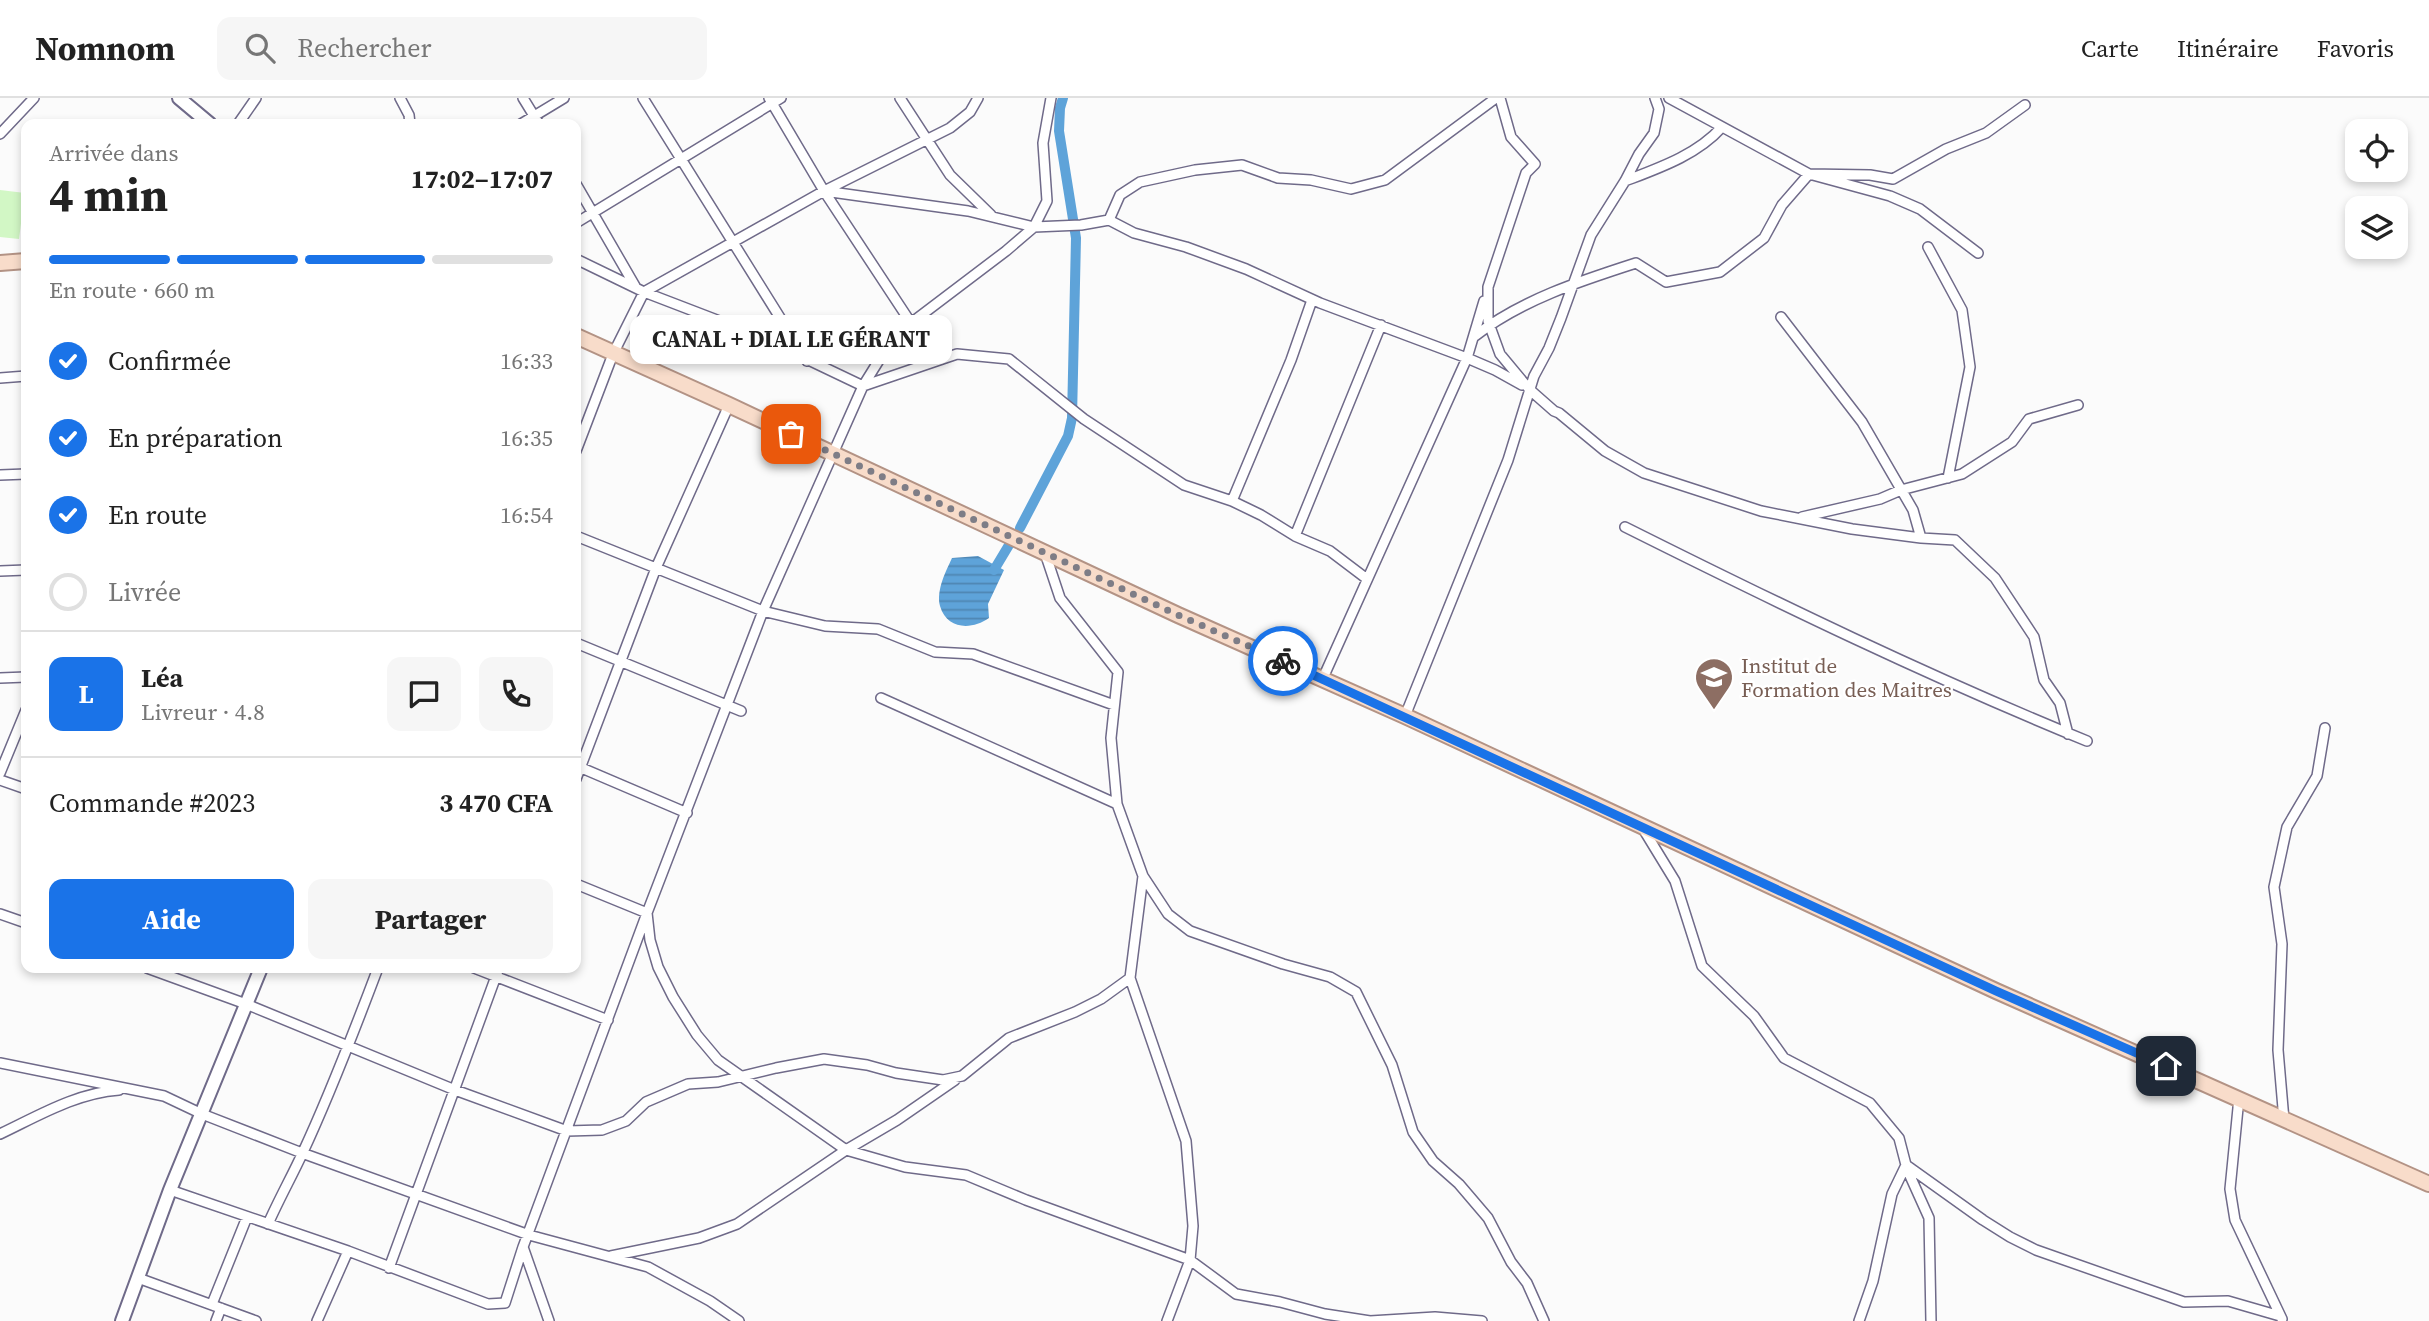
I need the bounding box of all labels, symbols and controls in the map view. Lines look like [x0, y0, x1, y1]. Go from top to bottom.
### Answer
search box [217, 17, 707, 80]
text: Nomnom [35, 26, 175, 71]
icon: search [241, 29, 279, 67]
text: Rechercher [297, 30, 431, 66]
text: Carte [2081, 32, 2139, 65]
text: Itinéraire [2177, 32, 2279, 65]
text: Favoris [2317, 32, 2394, 65]
map controls [2345, 119, 2408, 259]
button: locate [2345, 119, 2408, 182]
text: Arrivée dans [49, 137, 179, 169]
text: 17:02–17:07 [411, 161, 553, 197]
text: 4 min [49, 163, 168, 226]
button: layers [2345, 196, 2408, 259]
text: En route · 660 m [49, 274, 215, 306]
callout: CANAL + DIAL LE GÉRANT [630, 315, 952, 364]
text: CANAL + DIAL LE GÉRANT [652, 323, 930, 355]
icon: check [49, 342, 87, 380]
text: Confirmée [108, 343, 231, 379]
text: 16:33 [500, 345, 553, 377]
pin [761, 404, 821, 464]
icon: bag [772, 415, 810, 453]
icon: check [49, 419, 87, 457]
text: En préparation [108, 420, 283, 456]
text: 16:35 [500, 422, 553, 454]
icon: check [49, 496, 87, 534]
text: En route [108, 497, 207, 533]
text: 16:54 [500, 499, 553, 531]
text: Livrée [108, 574, 181, 610]
courier [1248, 626, 1318, 696]
icon: bike [1264, 642, 1302, 680]
place label: Institut de Formation des Maitres [1741, 651, 1952, 704]
school or university icon: Institut de Formation des Maitres [1693, 656, 1735, 711]
button: chat [387, 657, 461, 731]
button: phone [479, 657, 553, 731]
text: Léa [141, 660, 183, 696]
text: L [78, 676, 94, 712]
text: Livreur · 4.8 [141, 696, 265, 728]
text: Commande #2023 [49, 785, 255, 821]
text: 3 470 CFA [439, 785, 553, 821]
button: Aide [49, 879, 294, 959]
button: Partager [308, 879, 553, 959]
pin [2136, 1036, 2196, 1096]
icon: home [2147, 1047, 2185, 1085]

